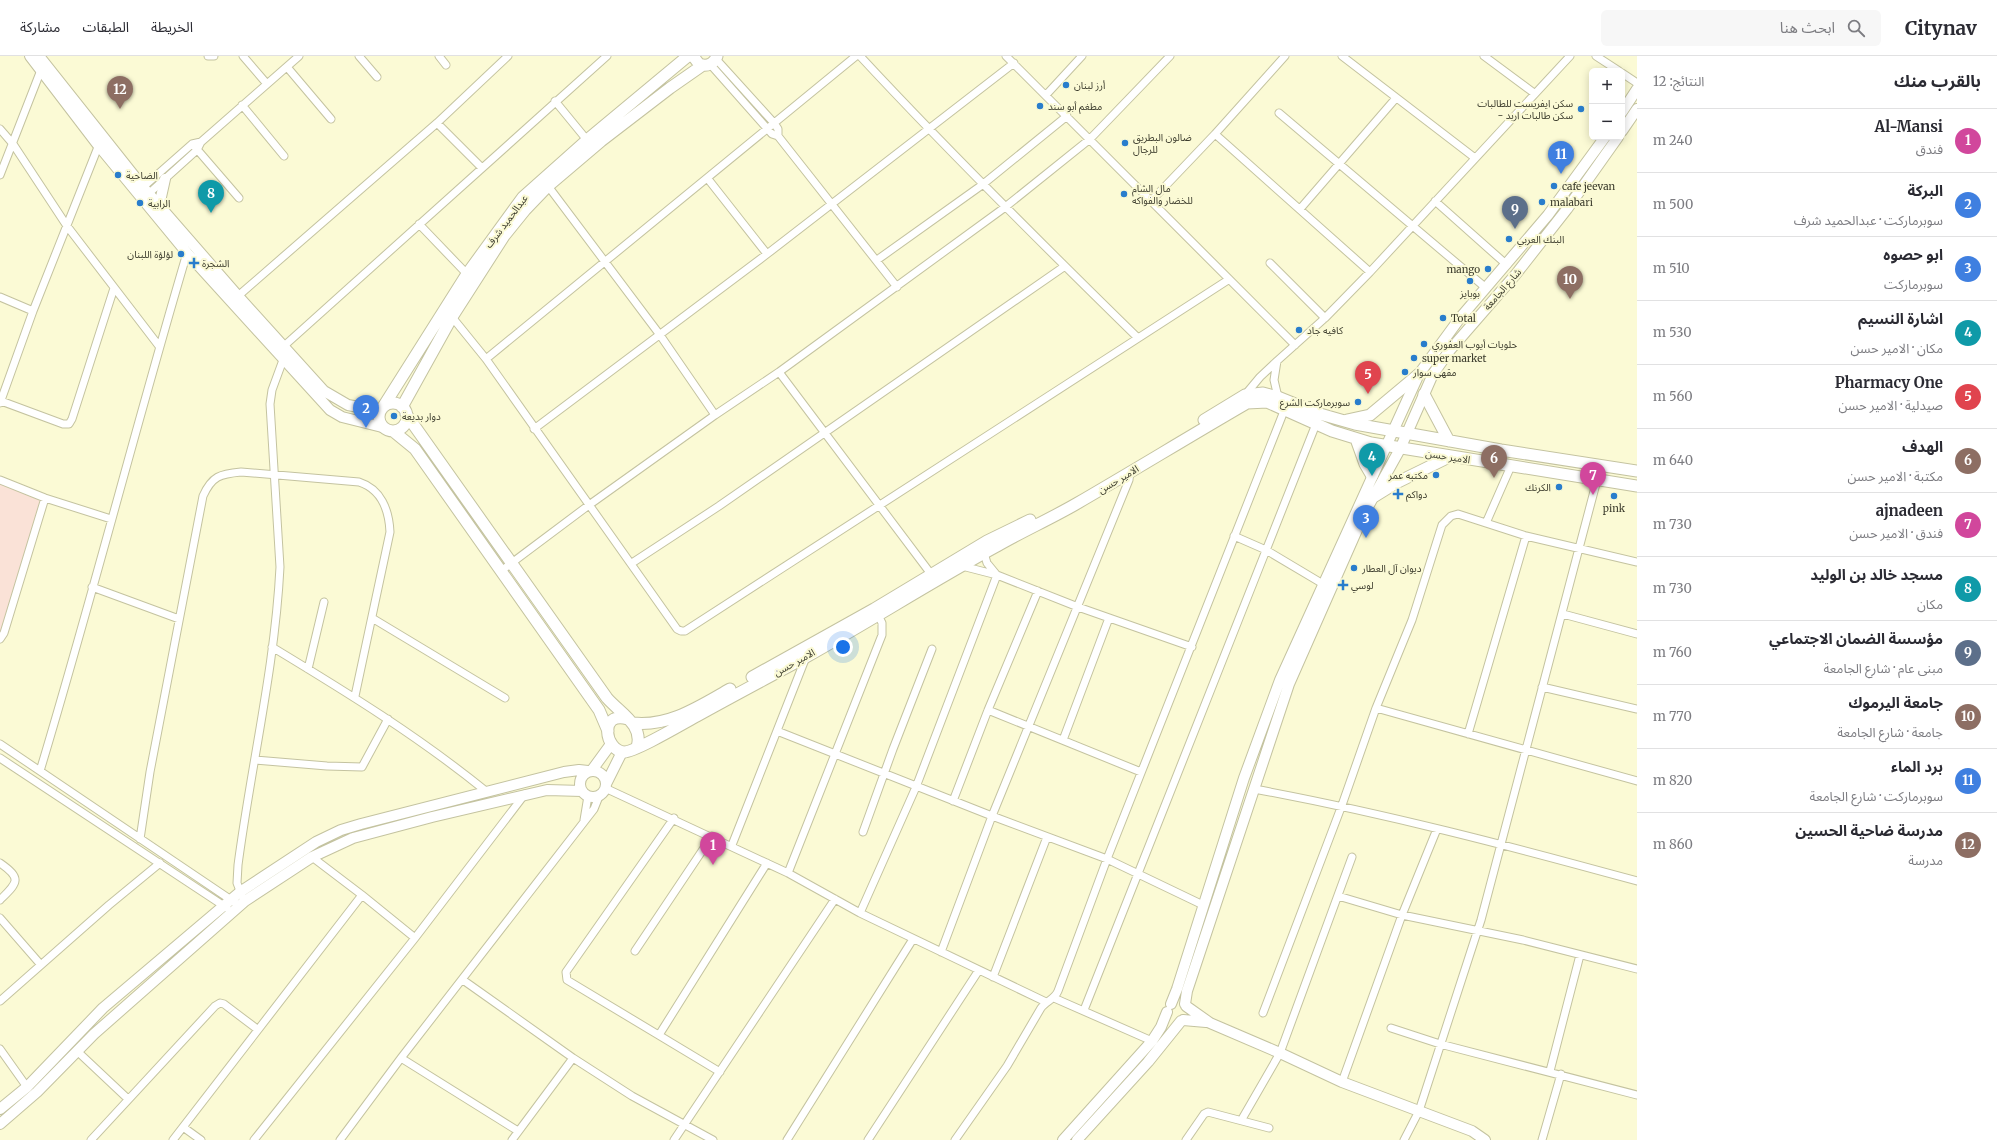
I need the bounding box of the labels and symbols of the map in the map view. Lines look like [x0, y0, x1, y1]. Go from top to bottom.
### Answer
pin: 12 [107, 76, 133, 109]
place label: أرز لبنان [1074, 79, 1106, 92]
marker: أرز لبنان [1061, 80, 1071, 90]
place label: سكن ايفريست للطالبات - سكن طالبات اربد [1477, 97, 1573, 122]
place label: مطغم أبو سند [1048, 100, 1102, 114]
marker: مطغم أبو سند [1035, 101, 1045, 111]
marker: سكن ايفريست للطالبات - سكن طالبات اربد [1576, 104, 1586, 114]
place label: ضالون البطريق للرجال [1133, 131, 1192, 156]
marker: ضالون البطريق للرجال [1120, 138, 1130, 148]
pin: 11 [1548, 141, 1574, 174]
place label: الضاحية [126, 169, 158, 182]
marker: الضاحية [113, 170, 123, 180]
pin: 8 [198, 180, 224, 213]
place label: cafe jeevan [1562, 180, 1615, 193]
marker: cafe jeevan [1549, 181, 1559, 191]
place label: مال الشام للخضار والفواكه [1132, 182, 1193, 207]
marker: مال الشام للخضار والفواكه [1119, 189, 1129, 199]
street label: عبدالحميد شرف [482, 192, 531, 251]
pin: 9 [1502, 196, 1528, 229]
place label: malabari [1550, 196, 1593, 209]
place label: الرابية [148, 197, 170, 210]
marker: malabari [1537, 197, 1547, 207]
marker: الرابية [135, 198, 145, 208]
place label: البنك العربي [1517, 233, 1564, 247]
marker: البنك العربي [1504, 234, 1514, 244]
place label: لؤلؤة اللبنان [127, 248, 173, 261]
marker: لؤلؤة اللبنان [176, 249, 186, 259]
place label: الشجرة [202, 257, 229, 270]
marker: الشجرة [189, 258, 199, 268]
place label: mango [1446, 263, 1480, 276]
marker: mango [1483, 264, 1493, 274]
street label: شارع الجامعة [1481, 266, 1525, 314]
pin: 10 [1557, 266, 1583, 299]
marker: بوبايز [1465, 276, 1475, 286]
place label: بوبايز [1459, 287, 1480, 300]
place label: Total [1451, 312, 1476, 325]
marker: Total [1438, 313, 1448, 323]
place label: كافيه جاد [1307, 324, 1344, 337]
marker: كافيه جاد [1294, 325, 1304, 335]
place label: حلويات أيوب العفوري [1432, 338, 1517, 352]
marker: حلويات أيوب العفوري [1419, 339, 1429, 349]
place label: super market [1422, 352, 1486, 365]
marker: super market [1409, 353, 1419, 363]
pin: 5 [1355, 361, 1381, 394]
place label: مقهى سوار [1412, 366, 1457, 379]
marker: مقهى سوار [1400, 367, 1410, 377]
pin: 2 [353, 395, 379, 428]
place label: سوبرماركت الشرع [1280, 396, 1350, 410]
marker: سوبرماركت الشرع [1353, 397, 1363, 407]
place label: دوار بديعة [402, 410, 441, 423]
marker: دوار بديعة [389, 411, 399, 421]
pin: 4 [1359, 443, 1385, 476]
pin: 6 [1481, 445, 1507, 478]
street label: الامير حسن [1425, 447, 1471, 466]
street label: الامير حسن [1096, 462, 1141, 497]
pin: 7 [1580, 462, 1606, 495]
place label: مكتبه عمر [1388, 469, 1428, 482]
marker: مكتبه عمر [1431, 470, 1441, 480]
place label: الكرنك [1525, 481, 1551, 494]
marker: الكرنك [1554, 482, 1564, 492]
place label: دواكم [1406, 488, 1428, 502]
marker: دواكم [1393, 489, 1403, 499]
marker: pink [1609, 491, 1619, 501]
place label: pink [1603, 502, 1626, 515]
pin: 3 [1353, 505, 1379, 538]
place label: ديوان آل العطار [1361, 562, 1422, 575]
marker: ديوان آل العطار [1349, 563, 1359, 573]
place label: لوسي [1351, 579, 1374, 593]
marker: لوسي [1338, 580, 1348, 590]
your location [833, 637, 853, 657]
street label: الامير حسن [771, 646, 817, 679]
pin: 1 [700, 832, 726, 865]

